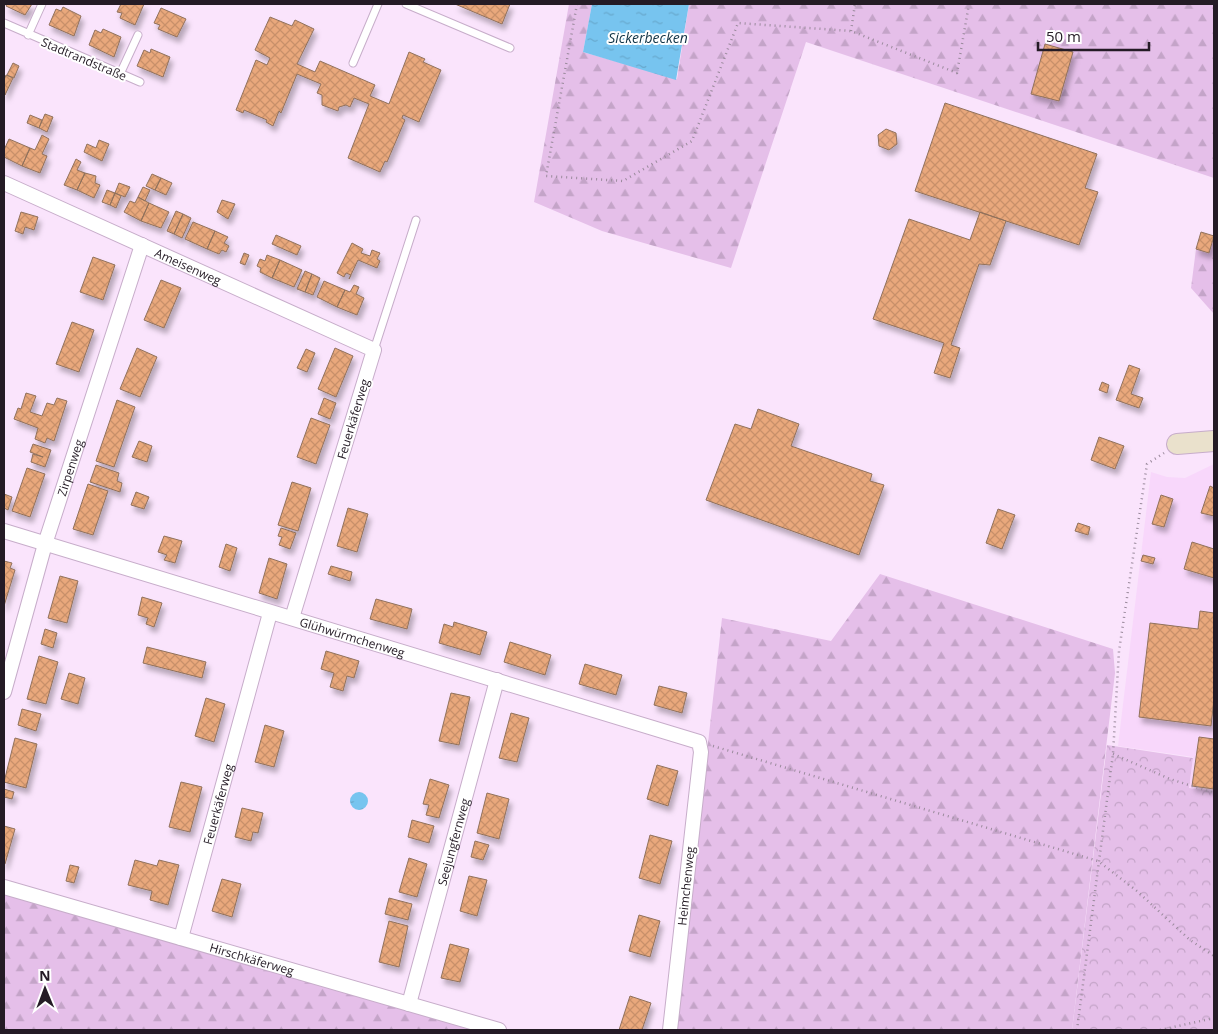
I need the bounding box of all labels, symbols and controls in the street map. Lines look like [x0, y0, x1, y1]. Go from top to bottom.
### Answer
scale bar [1038, 20, 1149, 52]
text: 50 m [1046, 26, 1081, 46]
water label: Sickerbecken [608, 28, 688, 47]
street label: Stadtrandstraße [39, 33, 130, 85]
street label: Ameisenweg [152, 244, 224, 289]
street label: Feuerkäferweg [333, 376, 373, 461]
street label: Zirpenweg [53, 436, 87, 498]
street label: Glühwürmchenweg [298, 613, 407, 661]
street label: Feuerkäferweg [199, 761, 237, 846]
street label: Seejungfernweg [433, 796, 473, 888]
street label: Heimchenweg [673, 845, 699, 926]
street label: Hirschkäferweg [208, 938, 296, 979]
north arrow [20, 964, 70, 1014]
text: N [39, 966, 51, 985]

